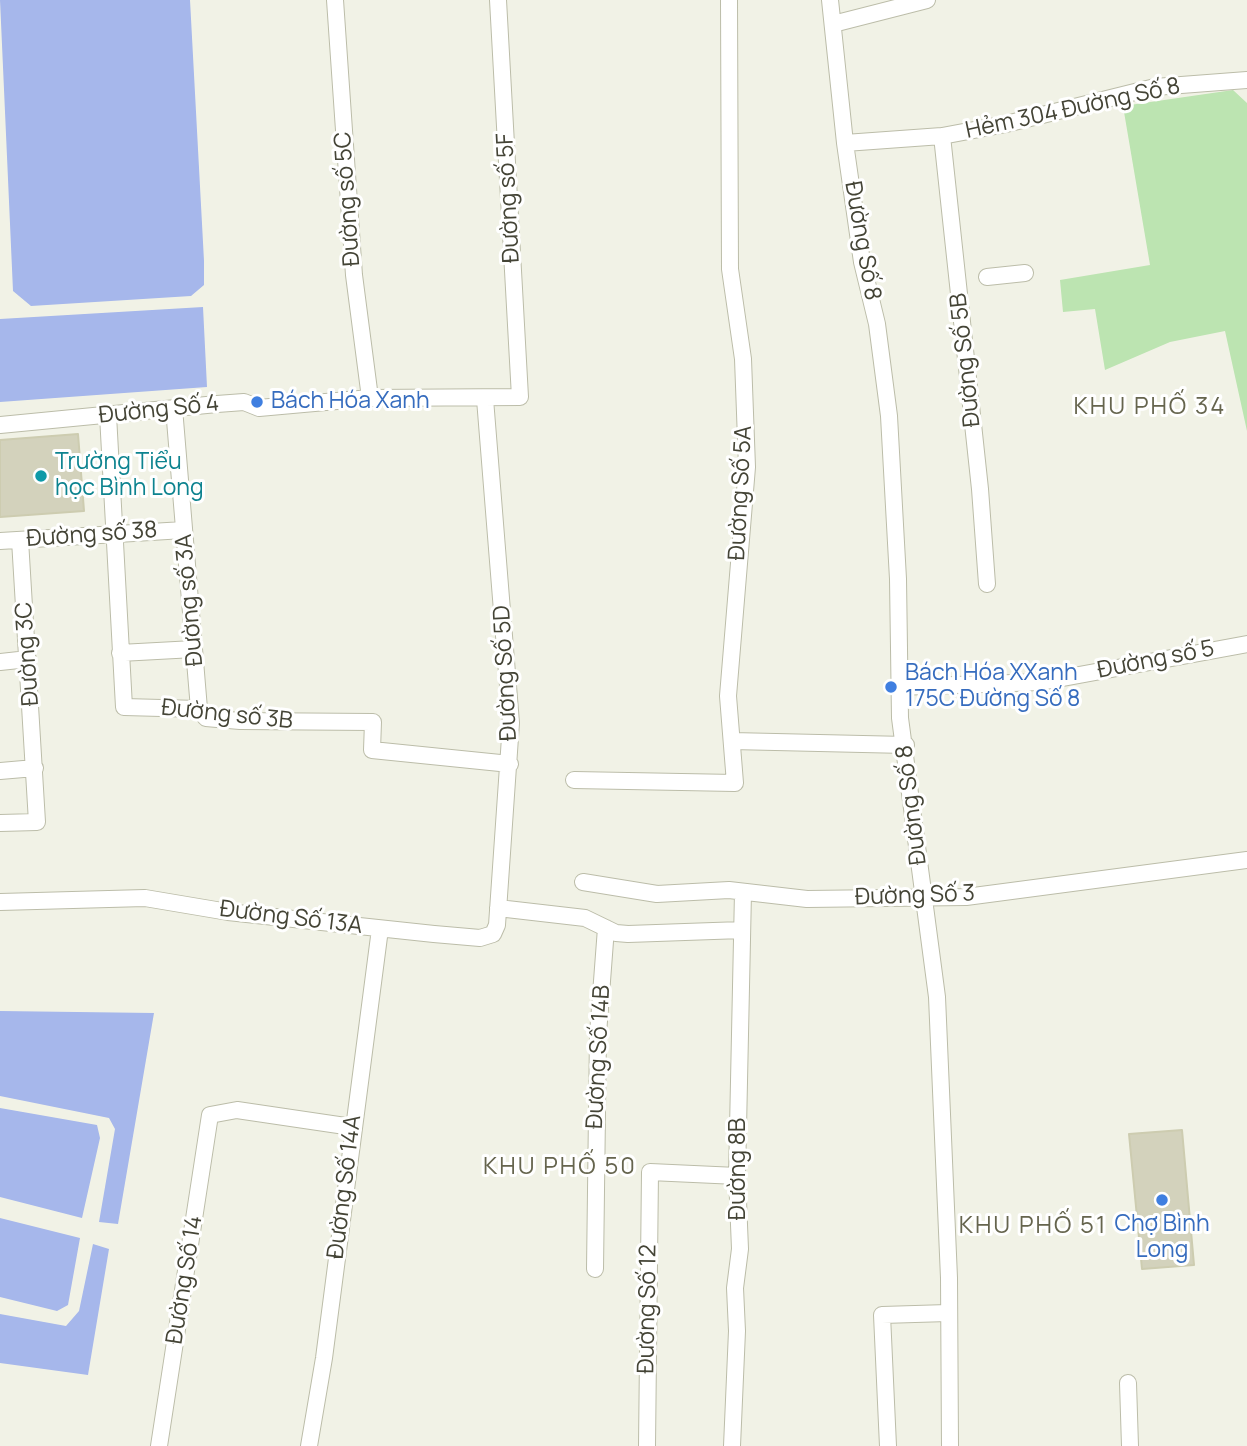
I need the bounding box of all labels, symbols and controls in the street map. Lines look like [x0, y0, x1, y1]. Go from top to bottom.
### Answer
street label: Hẻm 304 Đường Số 8 [963, 73, 1183, 145]
street label: Đường số 5C [330, 131, 366, 267]
street label: Đường số 5F [492, 132, 526, 264]
street label: Đường Số 8 [838, 179, 886, 303]
street label: Đường Số 5B [945, 292, 987, 428]
place label: Bách Hóa Xanh [271, 388, 430, 416]
street label: Đường Số 4 [97, 390, 221, 430]
district label: KHU PHỐ 34 [1075, 393, 1225, 421]
marker: Bách Hóa Xanh [249, 394, 265, 410]
street label: Đường Số 5A [724, 425, 758, 561]
place label: Trường Tiểu học Bình Long [55, 449, 204, 503]
marker: Trường Tiểu học Bình Long [33, 468, 49, 484]
street label: Đường số 38 [26, 517, 158, 553]
street label: Đường số 3A [170, 533, 210, 667]
street label: Đường 3C [11, 601, 45, 707]
street label: Đường Số 5D [489, 604, 523, 742]
street label: Đường số 5 [1095, 635, 1217, 685]
place label: Bách Hóa XXanh 175C Đường Số 8 [905, 660, 1080, 714]
marker: Bách Hóa XXanh 175C Đường Số 8 [883, 679, 899, 695]
street label: Đường số 3B [160, 694, 294, 736]
street label: Đường Số 8 [891, 743, 933, 867]
street label: Đường Số 3 [855, 880, 975, 912]
street label: Đường Số 13A [218, 896, 364, 940]
street label: Đường Số 14B [581, 984, 617, 1130]
street label: Đường Số 14A [322, 1114, 368, 1260]
street label: Đường 8B [725, 1118, 753, 1220]
district label: KHU PHỐ 50 [484, 1153, 636, 1181]
marker: Chợ Bình Long [1154, 1192, 1170, 1208]
place label: Chợ Bình Long [1114, 1211, 1210, 1265]
district label: KHU PHỐ 51 [960, 1212, 1106, 1240]
street label: Đường Số 14 [161, 1214, 209, 1346]
street label: Đường Số 12 [633, 1244, 663, 1374]

